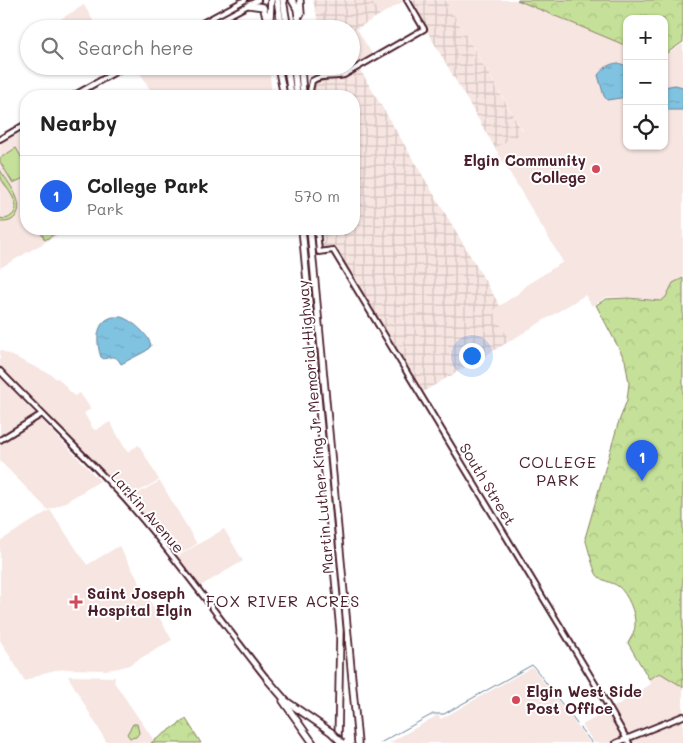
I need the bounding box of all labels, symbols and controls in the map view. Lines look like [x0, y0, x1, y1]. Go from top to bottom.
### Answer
map controls [623, 15, 668, 150]
button: + [623, 15, 668, 60]
search box [20, 20, 360, 75]
icon: search [38, 34, 66, 62]
text: Search here [78, 35, 194, 60]
button: − [623, 60, 668, 105]
button: locate [623, 105, 668, 150]
text: Nearby [40, 109, 117, 136]
place label: Elgin Community College [463, 150, 586, 187]
marker: Elgin Community College [590, 163, 602, 175]
text: College Park [87, 173, 209, 198]
text: 1 [52, 185, 60, 206]
text: 570 m [294, 185, 340, 206]
text: Park [87, 198, 123, 219]
street label: Martin Luther King Jr Memorial Highway [292, 279, 338, 575]
your location [459, 343, 485, 369]
street label: South Street [455, 439, 521, 529]
pin: 1 [626, 440, 658, 481]
district label: COLLEGE PARK [519, 451, 597, 490]
street label: Larkin Avenue [107, 467, 189, 557]
place label: Saint Joseph Hospital Elgin [87, 583, 192, 620]
district label: FOX RIVER ACRES [206, 590, 360, 611]
marker: Saint Joseph Hospital Elgin [69, 595, 83, 609]
place label: Elgin West Side Post Office [526, 681, 642, 718]
marker: Elgin West Side Post Office [510, 694, 522, 706]

